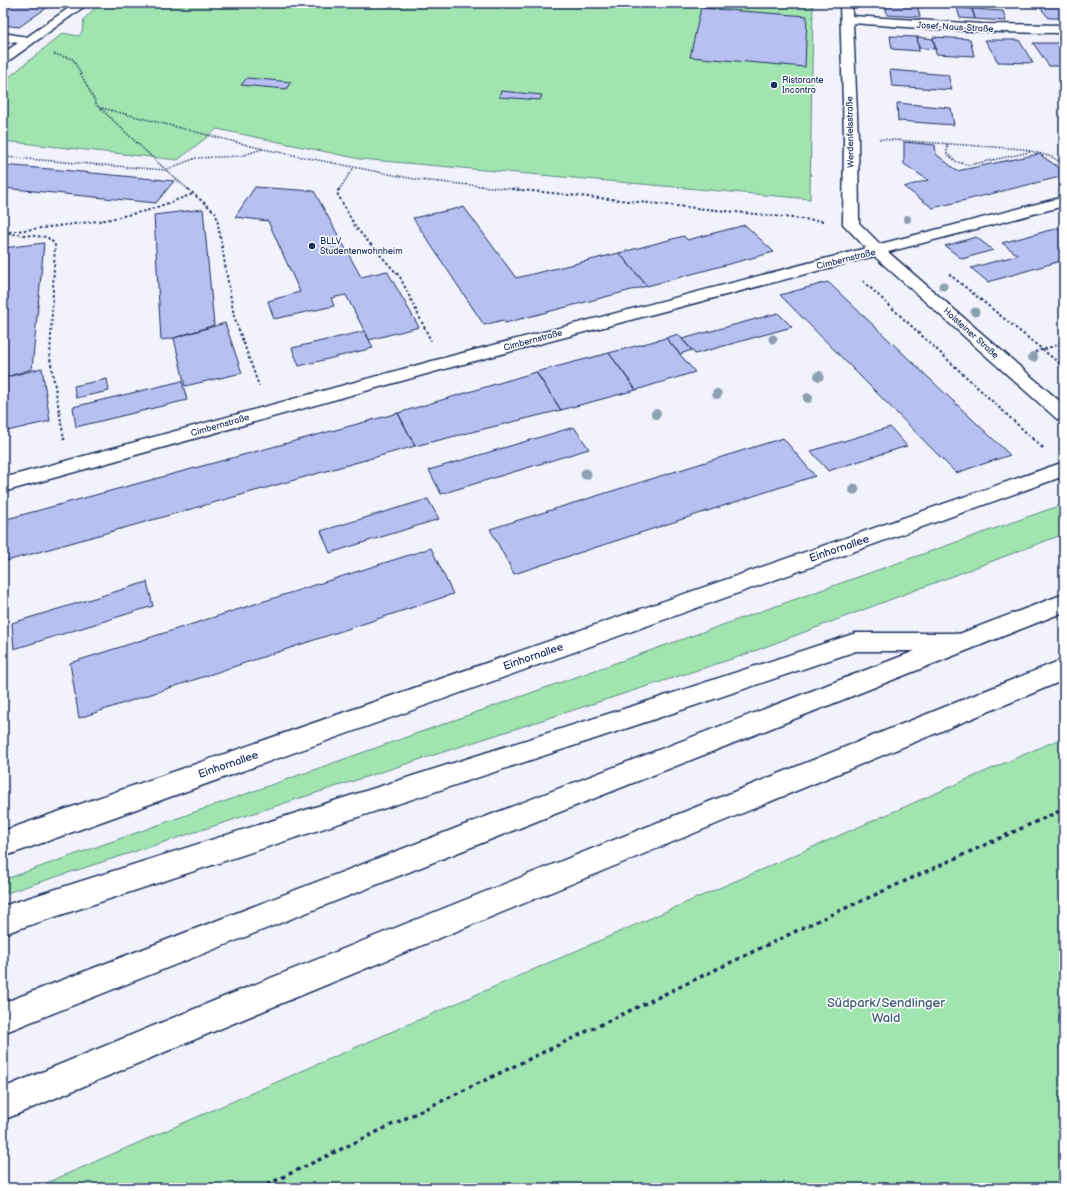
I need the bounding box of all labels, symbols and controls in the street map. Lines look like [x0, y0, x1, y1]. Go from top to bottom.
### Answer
street label: Josef-Naus-Straße [916, 20, 994, 35]
place label: Ristorante Incontro [782, 75, 824, 96]
marker: Ristorante Incontro [769, 80, 779, 90]
street label: Werdenfelsstraße [844, 95, 857, 168]
place label: BLLV Studentenwohnheim [320, 236, 403, 257]
marker: BLLV Studentenwohnheim [307, 241, 317, 251]
street label: Cimbernstraße [815, 247, 877, 272]
street label: Holsteiner Straße [941, 306, 1001, 362]
street label: Cimbernstraße [502, 327, 564, 354]
street label: Cimbernstraße [190, 412, 251, 439]
street label: Einhornallee [807, 532, 871, 565]
street label: Einhornallee [501, 640, 565, 673]
street label: Einhornallee [196, 748, 260, 781]
park label: Südpark/Sendlinger Wald [827, 995, 945, 1026]

